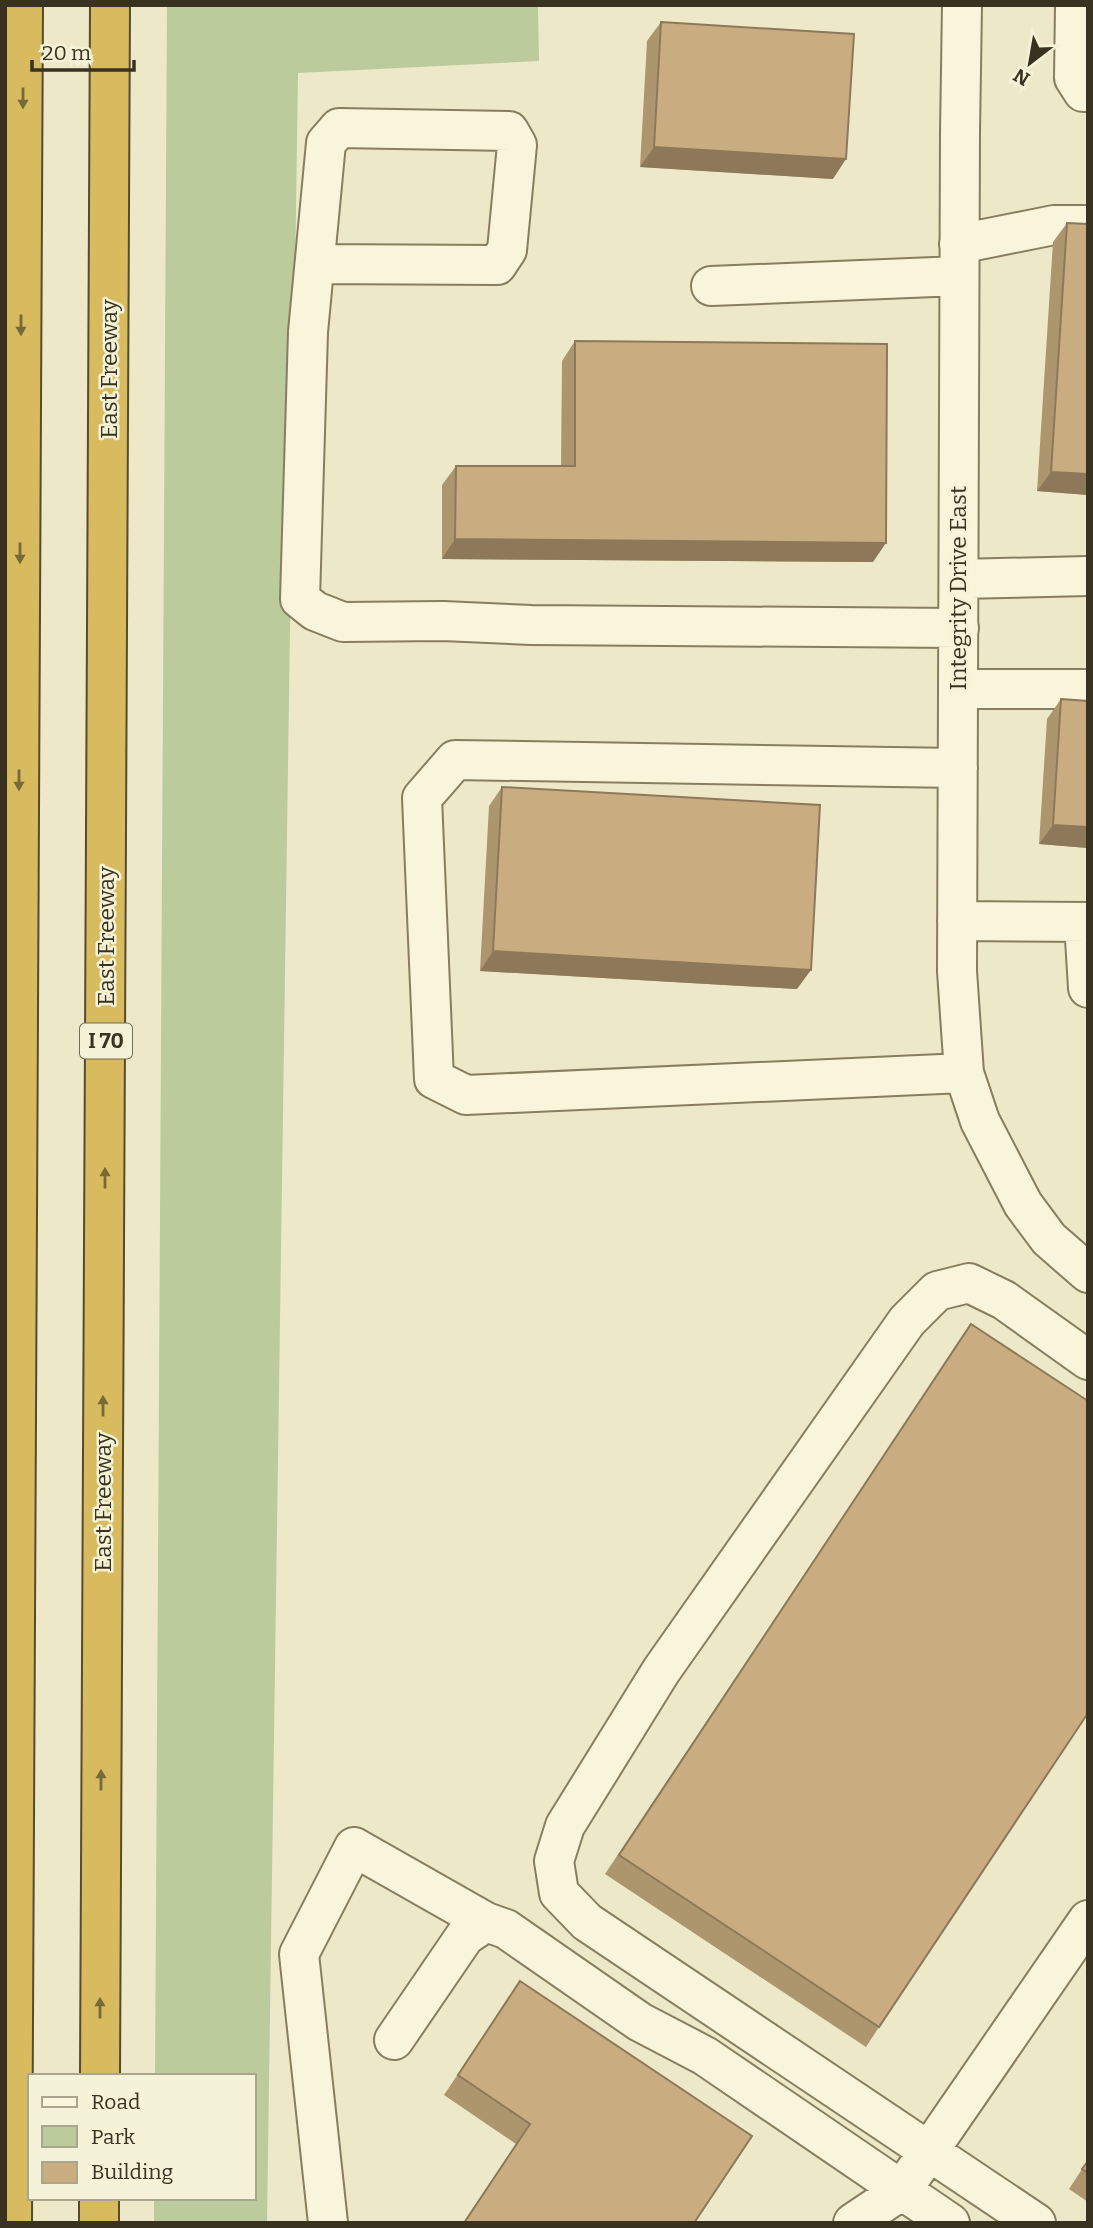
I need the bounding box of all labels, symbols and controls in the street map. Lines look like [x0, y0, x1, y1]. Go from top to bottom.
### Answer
scale bar [32, 28, 133, 72]
north arrow [995, 28, 1065, 98]
text: 20 m [42, 40, 91, 66]
text: N [1009, 63, 1034, 91]
one-way arrow [17, 87, 29, 109]
street label: East Freeway [95, 299, 123, 439]
one-way arrow [16, 315, 27, 337]
street label: Integrity Drive East [944, 486, 972, 690]
one-way arrow [14, 542, 26, 564]
one-way arrow [13, 770, 25, 792]
street label: East Freeway [92, 866, 120, 1006]
road number: I 70 [80, 1024, 132, 1058]
one-way arrow [99, 1167, 111, 1189]
one-way arrow [98, 1394, 109, 1416]
street label: East Freeway [89, 1432, 117, 1572]
one-way arrow [95, 1769, 107, 1791]
one-way arrow [94, 1996, 106, 2018]
legend [28, 2074, 256, 2200]
text: Road [91, 2089, 140, 2115]
text: Park [91, 2124, 135, 2150]
text: Building [91, 2159, 174, 2185]

